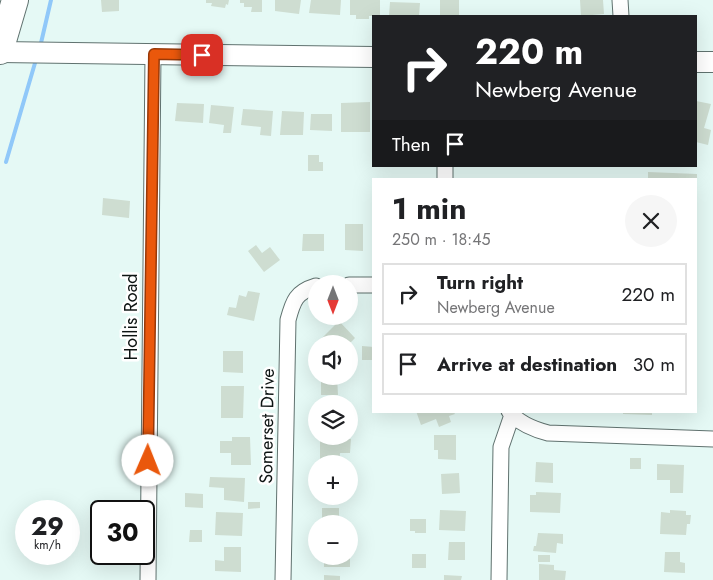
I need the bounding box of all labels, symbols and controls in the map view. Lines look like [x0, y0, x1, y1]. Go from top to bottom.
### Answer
text: 220 m [475, 27, 583, 77]
pin [181, 34, 223, 76]
icon: right [392, 35, 457, 100]
icon: arrive [188, 41, 216, 69]
text: Newberg Avenue [475, 73, 637, 105]
icon: arrive [441, 130, 469, 158]
text: Then [392, 131, 431, 158]
text: 1 min [392, 187, 466, 230]
button: close [625, 195, 677, 247]
text: 250 m · 18:45 [392, 228, 491, 251]
text: Turn right [437, 269, 523, 296]
street label: Hollis Road [118, 273, 144, 361]
north arrow [308, 275, 358, 325]
map controls [308, 275, 358, 565]
icon: right [394, 280, 422, 308]
text: 220 m [621, 281, 675, 308]
text: Newberg Avenue [437, 296, 555, 319]
button: sound [308, 335, 358, 385]
icon: arrive [394, 350, 422, 378]
text: Arrive at destination [437, 351, 617, 378]
text: 30 m [633, 351, 675, 378]
street label: Somerset Drive [253, 368, 281, 484]
button: layers [308, 395, 358, 445]
position arrow [121, 434, 173, 486]
button: + [308, 455, 358, 505]
speed limit sign: 30 [90, 500, 155, 565]
text: 29 [31, 508, 64, 544]
button: − [308, 515, 358, 565]
text: km/h [34, 536, 61, 554]

